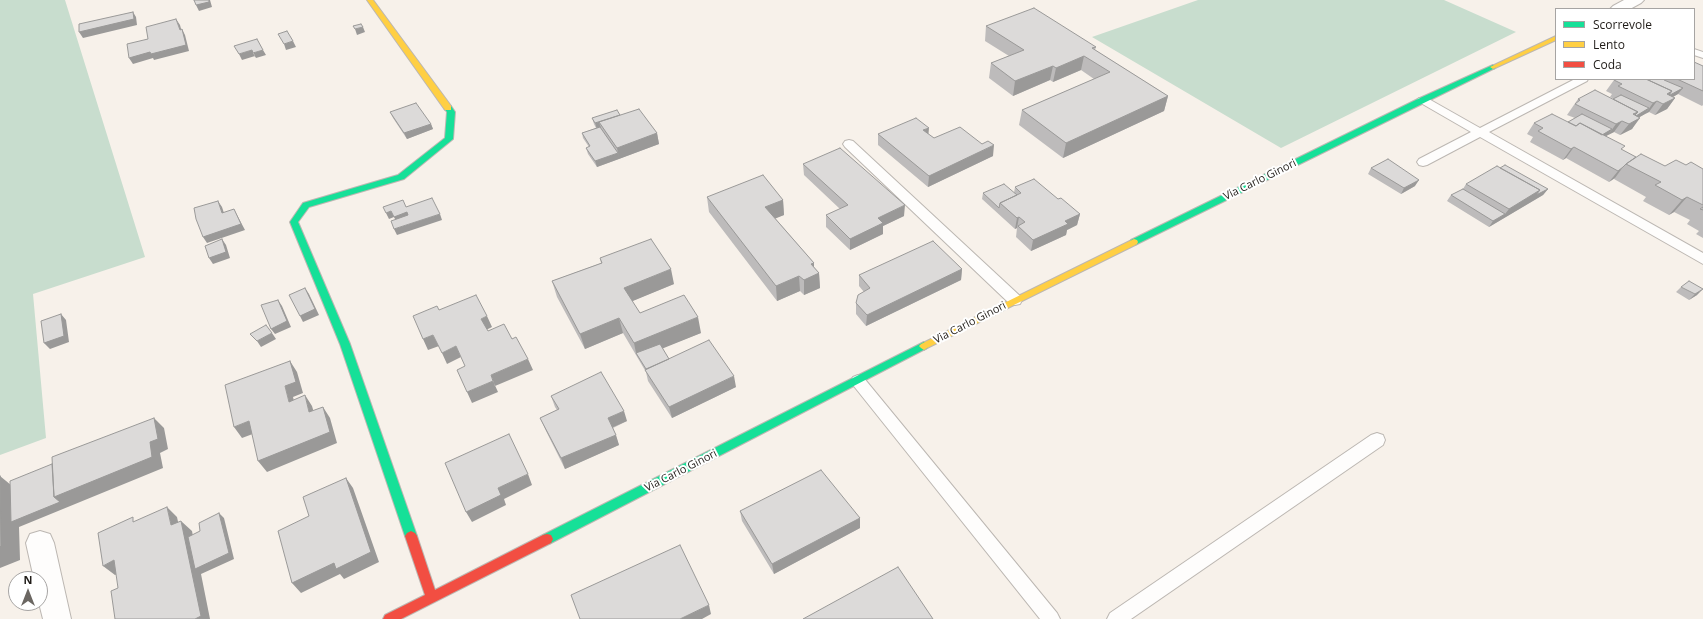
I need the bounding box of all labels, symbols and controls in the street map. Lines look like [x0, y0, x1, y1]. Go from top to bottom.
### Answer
legend [1555, 8, 1695, 80]
text: Scorrevole [1593, 16, 1652, 33]
text: Lento [1593, 36, 1625, 53]
text: Coda [1593, 56, 1622, 73]
street label: Via Carlo Ginori [1221, 157, 1299, 203]
street label: Via Carlo Ginori [932, 299, 1008, 347]
street label: Via Carlo Ginori [643, 447, 719, 495]
north arrow [8, 571, 48, 611]
text: N [24, 572, 32, 587]

